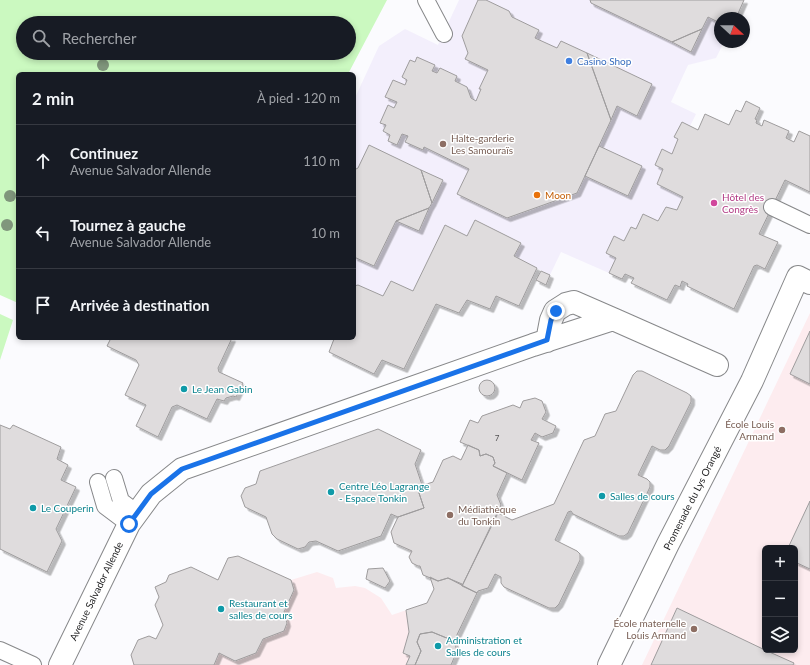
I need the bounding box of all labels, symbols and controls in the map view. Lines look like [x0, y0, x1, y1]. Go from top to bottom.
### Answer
north arrow [714, 12, 750, 48]
search box [16, 16, 356, 60]
icon: search [30, 27, 52, 49]
text: Rechercher [62, 29, 136, 47]
place label: Casino Shop [577, 55, 632, 67]
marker: Casino Shop [564, 56, 574, 66]
text: 2 min [32, 88, 74, 109]
text: À pied · 120 m [257, 90, 340, 106]
place label: Halte-garderie Les Samouraïs [451, 132, 514, 156]
marker: Halte-garderie Les Samouraïs [438, 139, 448, 149]
text: Continuez [70, 144, 138, 162]
icon: ahead [32, 150, 54, 172]
text: 110 m [303, 153, 340, 169]
text: Avenue Salvador Allende [70, 162, 211, 178]
place label: Moon [545, 189, 571, 201]
marker: Moon [532, 190, 542, 200]
place label: Hôtel des Congrès [722, 191, 764, 215]
marker: Hôtel des Congrès [709, 198, 719, 208]
text: Tournez à gauche [70, 216, 186, 234]
icon: left [32, 222, 54, 244]
text: 10 m [311, 225, 340, 241]
text: Avenue Salvador Allende [70, 234, 211, 250]
icon: arrive [32, 294, 54, 316]
text: Arrivée à destination [70, 296, 209, 314]
route end [547, 302, 565, 320]
place label: Le Jean Gabin [192, 383, 253, 395]
marker: Le Jean Gabin [179, 384, 189, 394]
place label: École Louis Armand [725, 418, 774, 442]
marker: École Louis Armand [777, 425, 787, 435]
house number: 7 [495, 433, 500, 443]
street label: Promenade du Lys Orangé [661, 444, 723, 552]
place label: Centre Léo Lagrange - Espace Tonkin [339, 480, 429, 504]
marker: Centre Léo Lagrange - Espace Tonkin [326, 487, 336, 497]
place label: Salles de cours [610, 490, 675, 502]
marker: Salles de cours [597, 491, 607, 501]
place label: Le Couperin [41, 502, 94, 514]
marker: Le Couperin [28, 503, 38, 513]
place label: Médiathèque du Tonkin [458, 503, 516, 527]
marker: Médiathèque du Tonkin [445, 510, 455, 520]
route start [120, 515, 138, 533]
street label: Avenue Salvador Allende [67, 540, 125, 642]
map controls [762, 545, 798, 653]
button: + [762, 545, 798, 581]
button: − [762, 581, 798, 617]
place label: Restaurant et salles de cours [229, 597, 293, 621]
marker: Restaurant et salles de cours [216, 604, 226, 614]
place label: École maternelle Louis Armand [613, 617, 686, 641]
button: layers [762, 617, 798, 653]
marker: École maternelle Louis Armand [689, 624, 699, 634]
place label: Administration et Salles de cours [446, 634, 522, 658]
marker: Administration et Salles de cours [433, 641, 443, 651]

